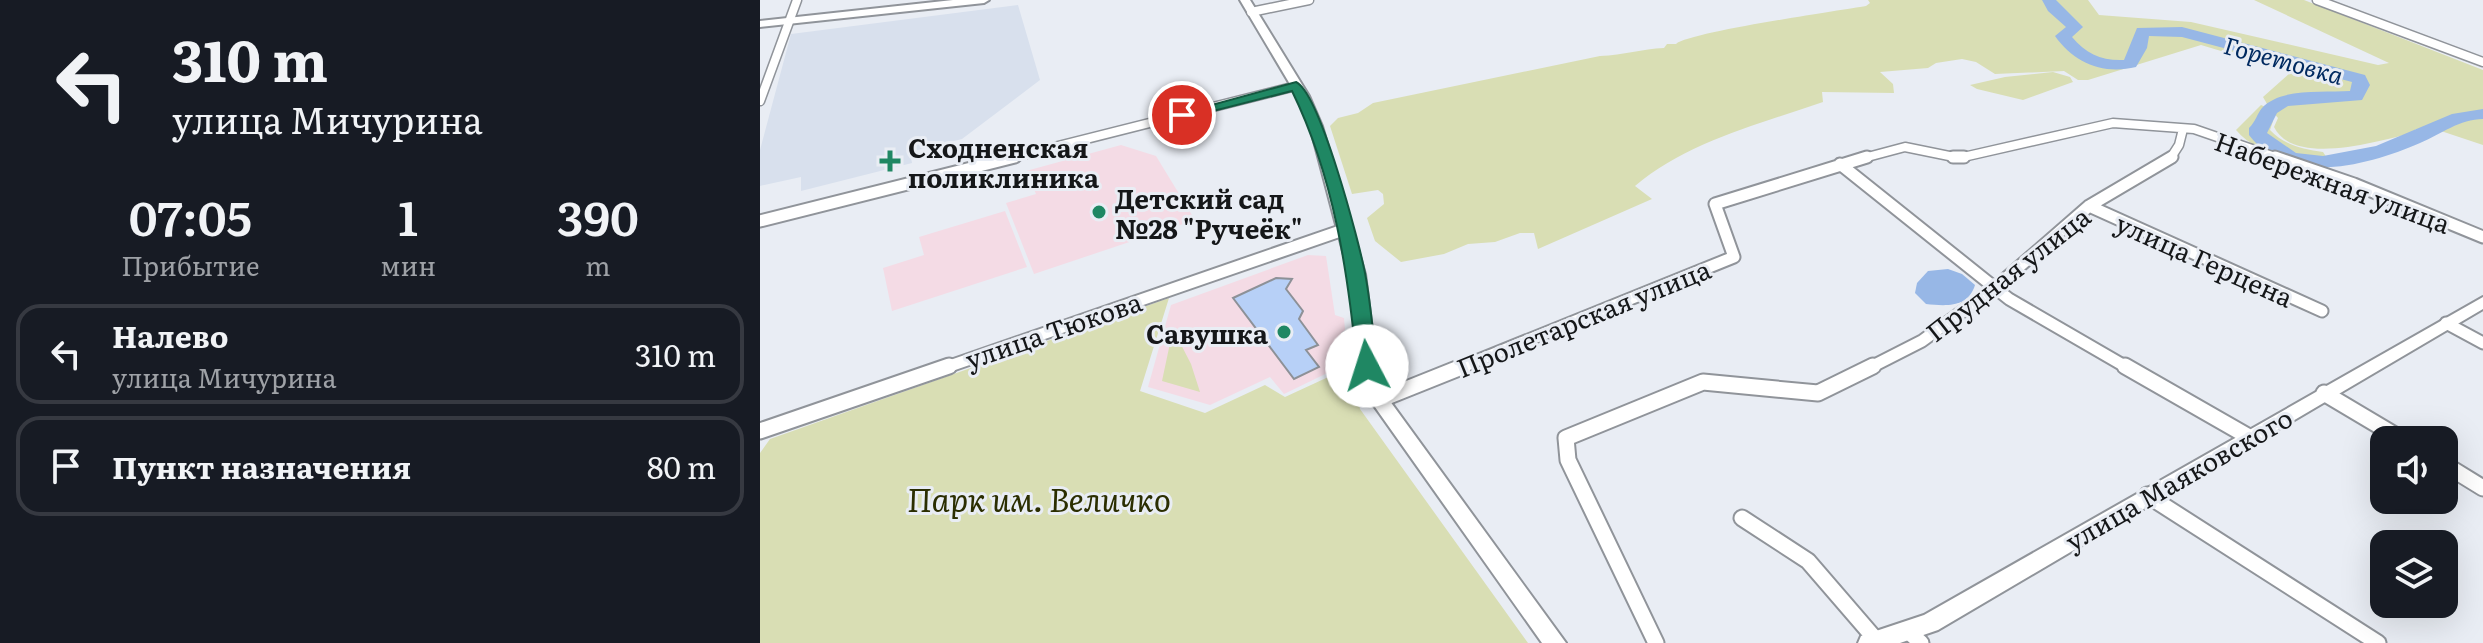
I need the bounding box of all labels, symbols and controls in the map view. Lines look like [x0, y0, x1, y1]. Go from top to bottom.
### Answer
text: 310 m [172, 16, 328, 99]
water label: Горетовка [2221, 26, 2348, 92]
icon: left [40, 32, 144, 136]
pin [1148, 81, 1216, 149]
text: улица Мичурина [172, 92, 483, 145]
icon: arrive [1160, 93, 1204, 137]
street label: Набережная улица [2210, 120, 2456, 242]
place label: Сходненская поликлиника [908, 127, 1099, 196]
marker: Сходненская поликлиника [879, 150, 901, 172]
place label: Детский сад №28 "Ручеёк" [1115, 178, 1302, 247]
text: 07:05 [129, 180, 252, 251]
text: 1 [398, 180, 418, 251]
text: 390 [557, 180, 639, 251]
street label: Прудная улица [1916, 196, 2098, 350]
street label: улица Герцена [2110, 202, 2300, 316]
marker: Детский сад №28 "Ручеёк" [1090, 203, 1108, 221]
text: Прибытие [121, 245, 259, 284]
text: мин [381, 245, 436, 284]
text: m [585, 245, 611, 284]
street label: Пролетарская улица [1450, 248, 1716, 386]
street label: улица Тюкова [959, 281, 1147, 377]
text: Налево [112, 313, 228, 357]
place label: Савушка [1146, 313, 1268, 352]
marker: Савушка [1275, 323, 1293, 341]
position arrow [1325, 324, 1409, 408]
icon: left [44, 332, 88, 376]
text: 310 m [635, 332, 716, 376]
text: улица Мичурина [112, 357, 336, 396]
street label: улица Маяковского [2057, 397, 2299, 559]
map controls [2370, 426, 2458, 618]
button: sound [2370, 426, 2458, 514]
icon: arrive [44, 444, 88, 488]
text: Пункт назначения [112, 444, 411, 488]
text: 80 m [647, 444, 716, 488]
park label: Парк им. Величко [907, 474, 1171, 522]
button: layers [2370, 530, 2458, 618]

